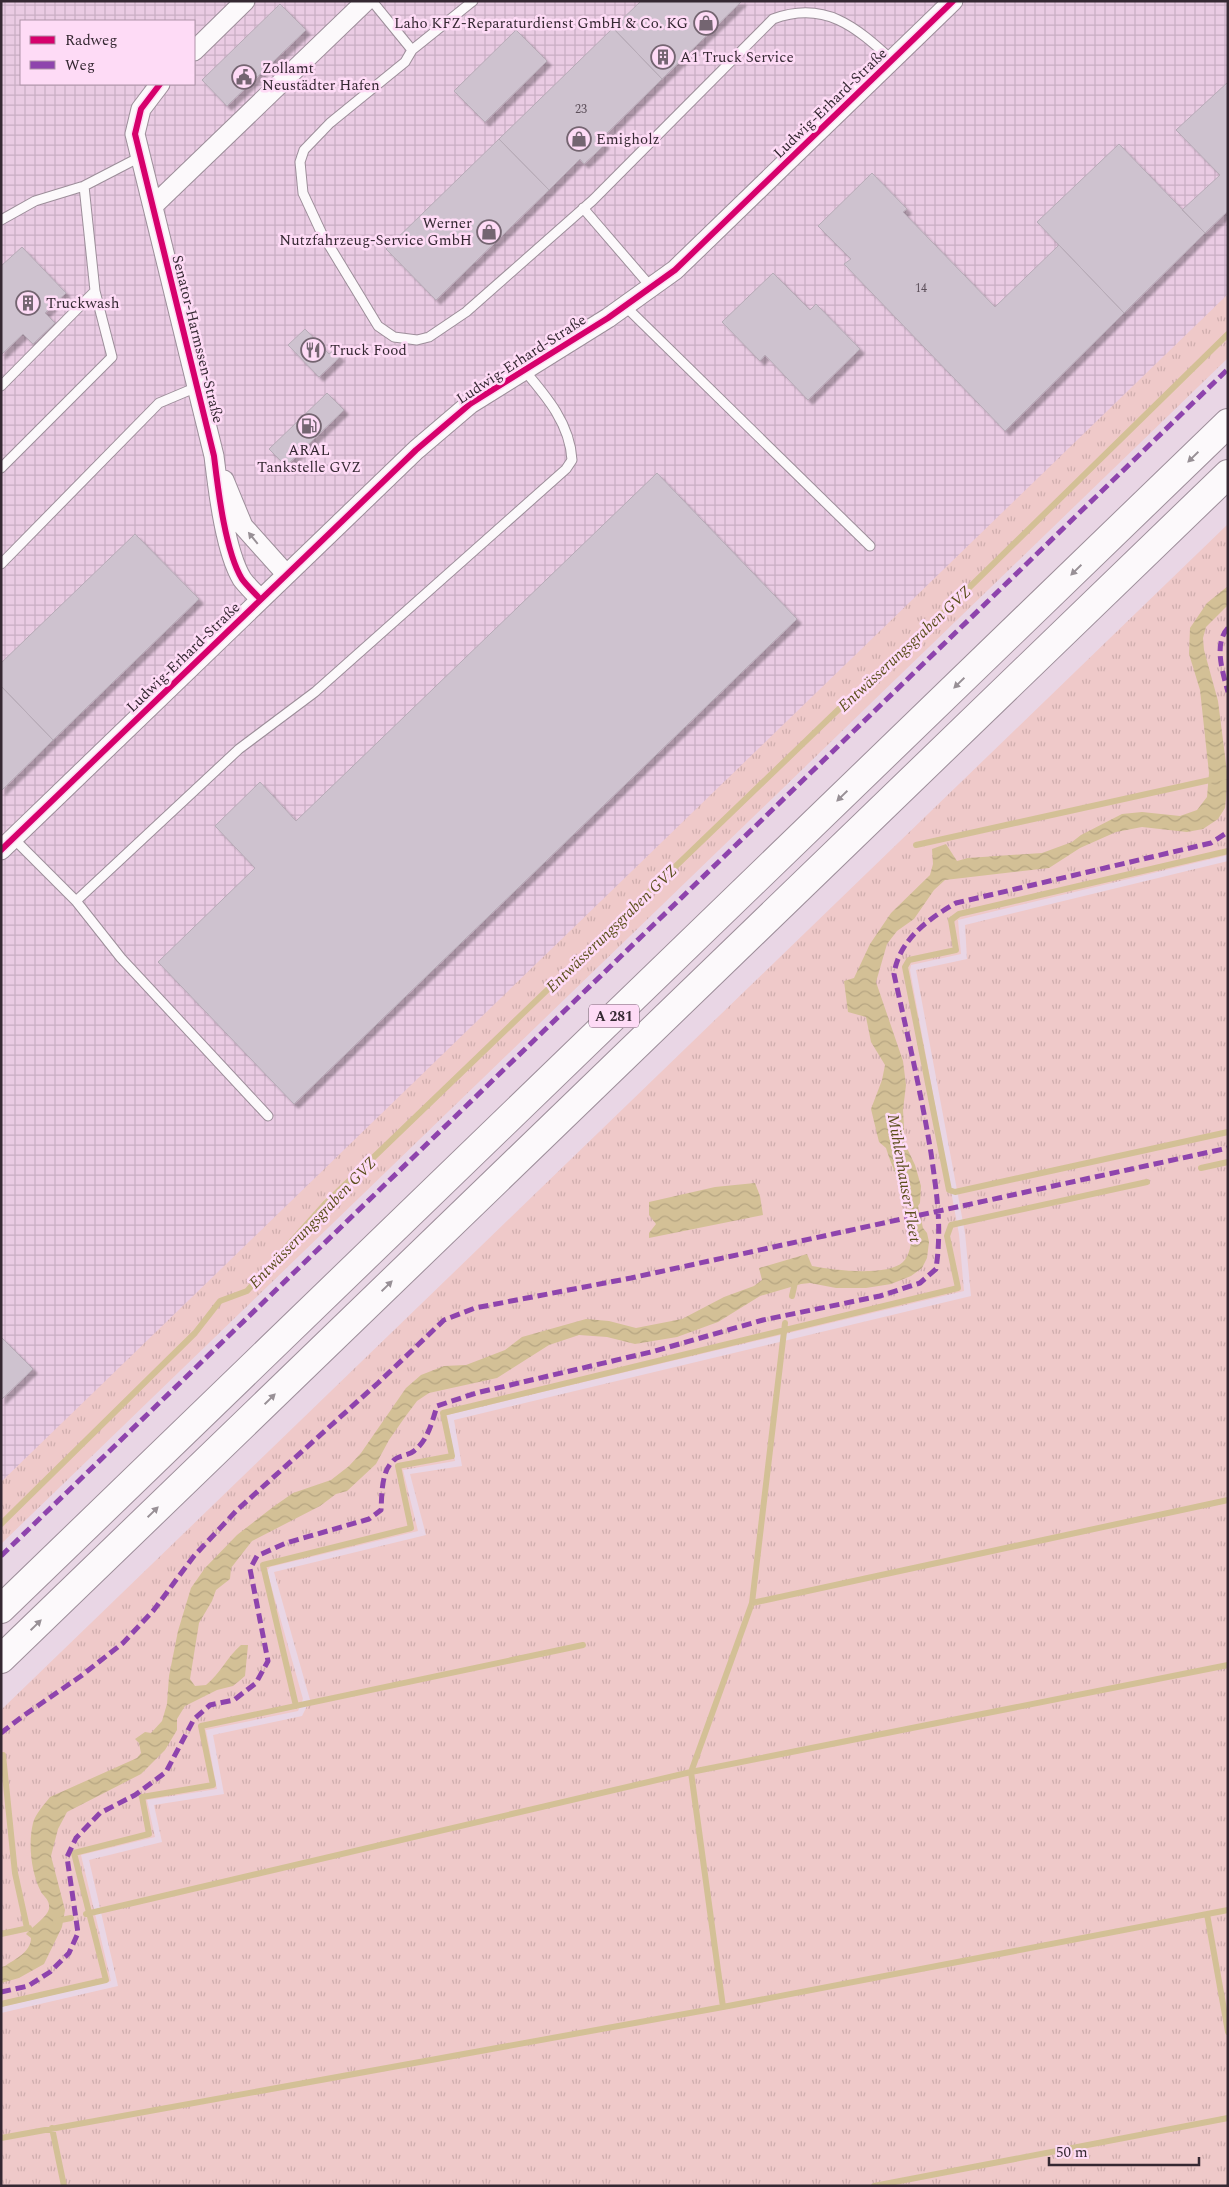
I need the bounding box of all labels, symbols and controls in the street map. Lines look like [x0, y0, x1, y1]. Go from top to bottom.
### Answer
shop icon: Laho KFZ-Reparaturdienst GmbH & Co. KG [693, 10, 719, 36]
place label: Laho KFZ-Reparaturdienst GmbH & Co. KG [394, 12, 688, 35]
legend [20, 20, 195, 85]
text: Radweg [65, 29, 118, 52]
street label: Ludwig-Erhard-Straße [768, 43, 893, 164]
building icon: A1 Truck Service [650, 44, 676, 70]
place label: A1 Truck Service [680, 46, 794, 69]
text: Weg [65, 54, 95, 77]
place label: Zollamt Neustädter Hafen [262, 57, 380, 97]
public building icon: Zollamt Neustädter Hafen [231, 64, 257, 90]
house number: 23 [575, 100, 587, 119]
shop icon: Emigholz [566, 126, 592, 152]
place label: Emigholz [596, 128, 660, 151]
place label: Werner Nutzfahrzeug-Service GmbH [279, 212, 472, 252]
shop icon: Werner Nutzfahrzeug-Service GmbH [476, 219, 502, 245]
street label: Senator-Harmssen-Straße [165, 253, 230, 426]
house number: 14 [915, 279, 927, 298]
building icon: Truckwash [15, 290, 41, 316]
place label: Truckwash [46, 292, 120, 315]
street label: Ludwig-Erhard-Straße [452, 309, 591, 410]
restaurant icon: Truck Food [300, 337, 326, 363]
place label: Truck Food [330, 339, 407, 362]
fuel station icon: ARAL Tankstelle GVZ [296, 413, 322, 439]
place label: ARAL Tankstelle GVZ [257, 439, 361, 479]
one-way arrow [1187, 451, 1199, 463]
one-way arrow [248, 532, 259, 545]
one-way arrow [1070, 564, 1082, 576]
water label: Entwässerungsgraben GVZ [832, 580, 977, 717]
street label: Ludwig-Erhard-Straße [121, 597, 246, 718]
one-way arrow [953, 677, 965, 689]
one-way arrow [836, 790, 848, 802]
water label: Entwässerungsgraben GVZ [540, 859, 683, 998]
road number: A 281 [589, 1004, 639, 1028]
water label: Mühlenhauser Fleet [881, 1112, 927, 1245]
water label: Entwässerungsgraben GVZ [243, 1151, 382, 1294]
one-way arrow [381, 1280, 393, 1292]
one-way arrow [264, 1393, 276, 1405]
one-way arrow [147, 1506, 159, 1518]
one-way arrow [30, 1619, 42, 1631]
scale bar [1049, 2134, 1199, 2166]
text: 50 m [1056, 2141, 1088, 2164]

